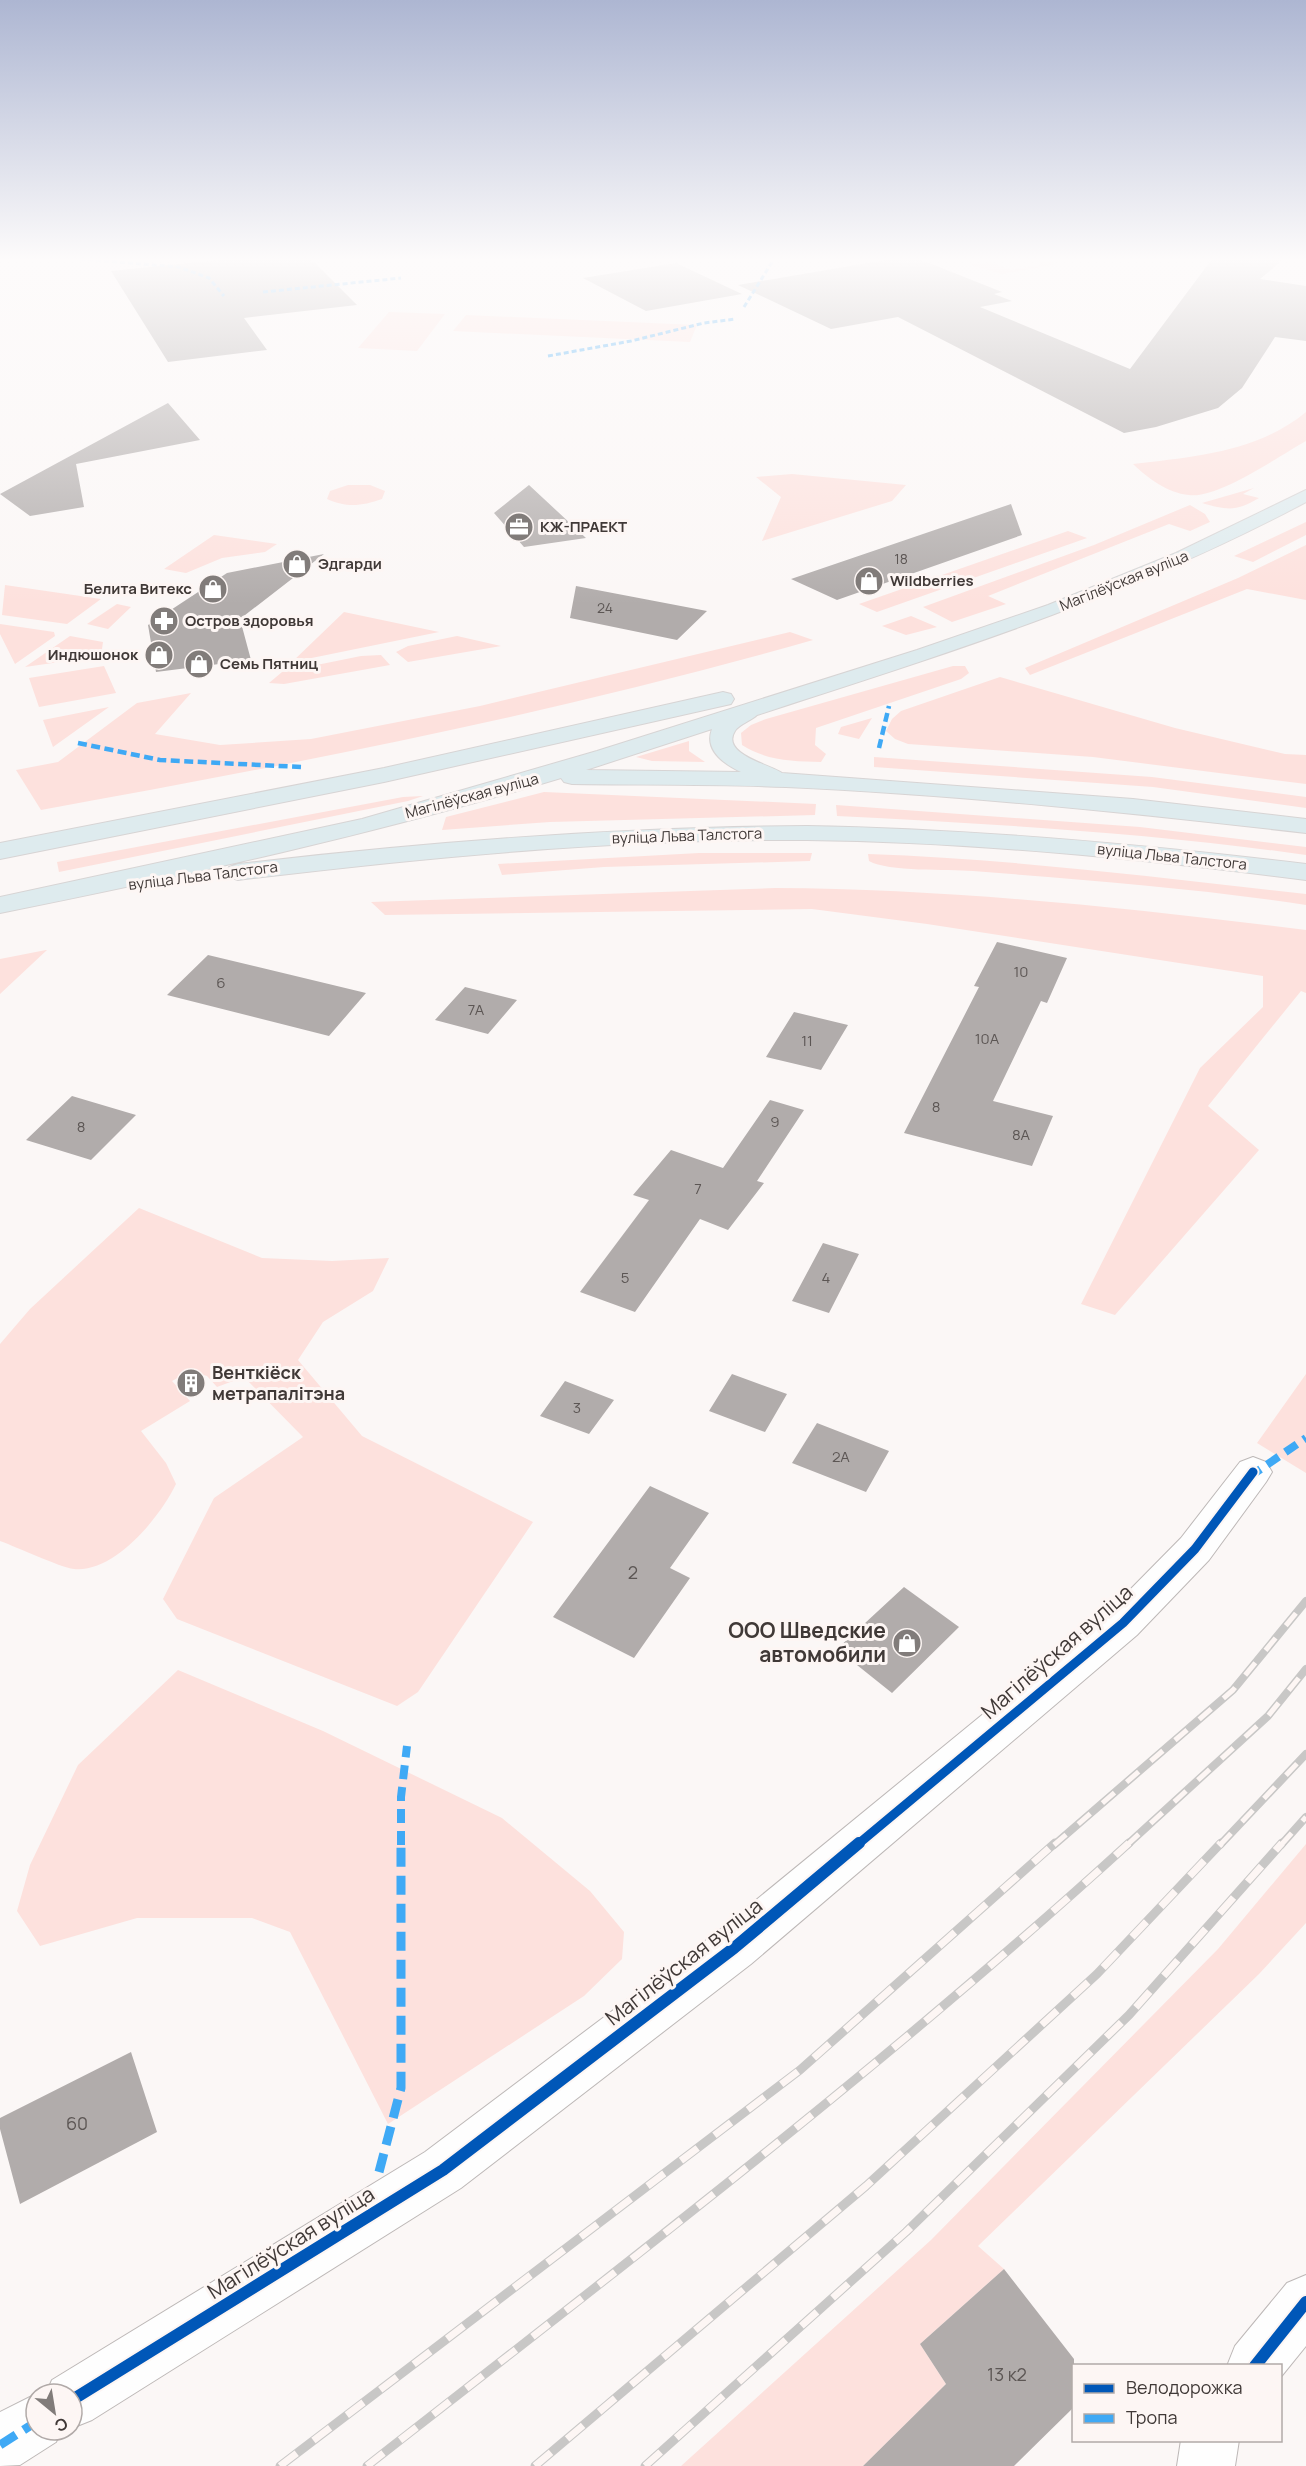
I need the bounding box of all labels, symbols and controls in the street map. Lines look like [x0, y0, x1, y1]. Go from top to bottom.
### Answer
office icon: КЖ-ПРАЕКТ [503, 511, 535, 543]
place label: КЖ-ПРАЕКТ [540, 516, 627, 537]
street label: Магілёўская вуліца [1056, 545, 1191, 616]
shop icon: Эдгарди [281, 548, 313, 580]
house number: 18 [894, 549, 908, 568]
place label: Эдгарди [318, 553, 382, 574]
shop icon: Wildberries [853, 565, 885, 597]
place label: Wildberries [890, 570, 974, 591]
shop icon: Белита Витекс [197, 573, 229, 605]
place label: Белита Витекс [84, 578, 192, 599]
house number: 24 [597, 598, 613, 617]
pharmacy icon: Остров здоровья [148, 605, 180, 637]
place label: Остров здоровья [185, 610, 313, 631]
shop icon: Индюшонок [143, 639, 175, 671]
place label: Индюшонок [48, 644, 139, 665]
shop icon: Семь Пятниц [183, 648, 215, 680]
place label: Семь Пятниц [220, 653, 318, 674]
street label: Магілёўская вуліца [403, 768, 541, 823]
street label: вуліца Льва Талстога [611, 822, 762, 849]
street label: вуліца Льва Талстога [1096, 838, 1248, 875]
street label: вуліца Льва Талстога [127, 856, 279, 895]
house number: 10 [1014, 961, 1029, 982]
house number: 6 [216, 972, 226, 993]
house number: 7А [468, 999, 485, 1020]
house number: 10А [975, 1028, 1000, 1049]
house number: 11 [801, 1030, 813, 1051]
house number: 8 [932, 1096, 940, 1117]
house number: 9 [770, 1111, 780, 1132]
house number: 8 [77, 1116, 85, 1137]
house number: 8А [1012, 1124, 1031, 1145]
house number: 7 [694, 1178, 702, 1199]
house number: 5 [621, 1267, 629, 1288]
house number: 4 [822, 1267, 831, 1288]
place label: Венткіёск метрапалітэна [212, 1360, 345, 1405]
building icon: Венткіёск метрапалітэна [175, 1367, 207, 1399]
house number: 3 [573, 1397, 581, 1418]
house number: 2А [832, 1446, 850, 1467]
house number: 2 [628, 1560, 638, 1584]
street label: Магілёўская вуліца [975, 1578, 1138, 1725]
place label: ООО Шведские автомобили [728, 1616, 886, 1668]
shop icon: ООО Шведские автомобили [891, 1627, 923, 1659]
street label: Магілёўская вуліца [599, 1891, 768, 2031]
house number: 60 [66, 2111, 88, 2135]
street label: Магілёўская вуліца [202, 2179, 379, 2305]
house number: 13 к2 [987, 2362, 1027, 2386]
legend [1072, 2364, 1282, 2442]
text: Велодорожка [1126, 2375, 1243, 2399]
north arrow [24, 2382, 84, 2442]
text: Тропа [1126, 2405, 1177, 2429]
text: С [51, 2413, 72, 2438]

